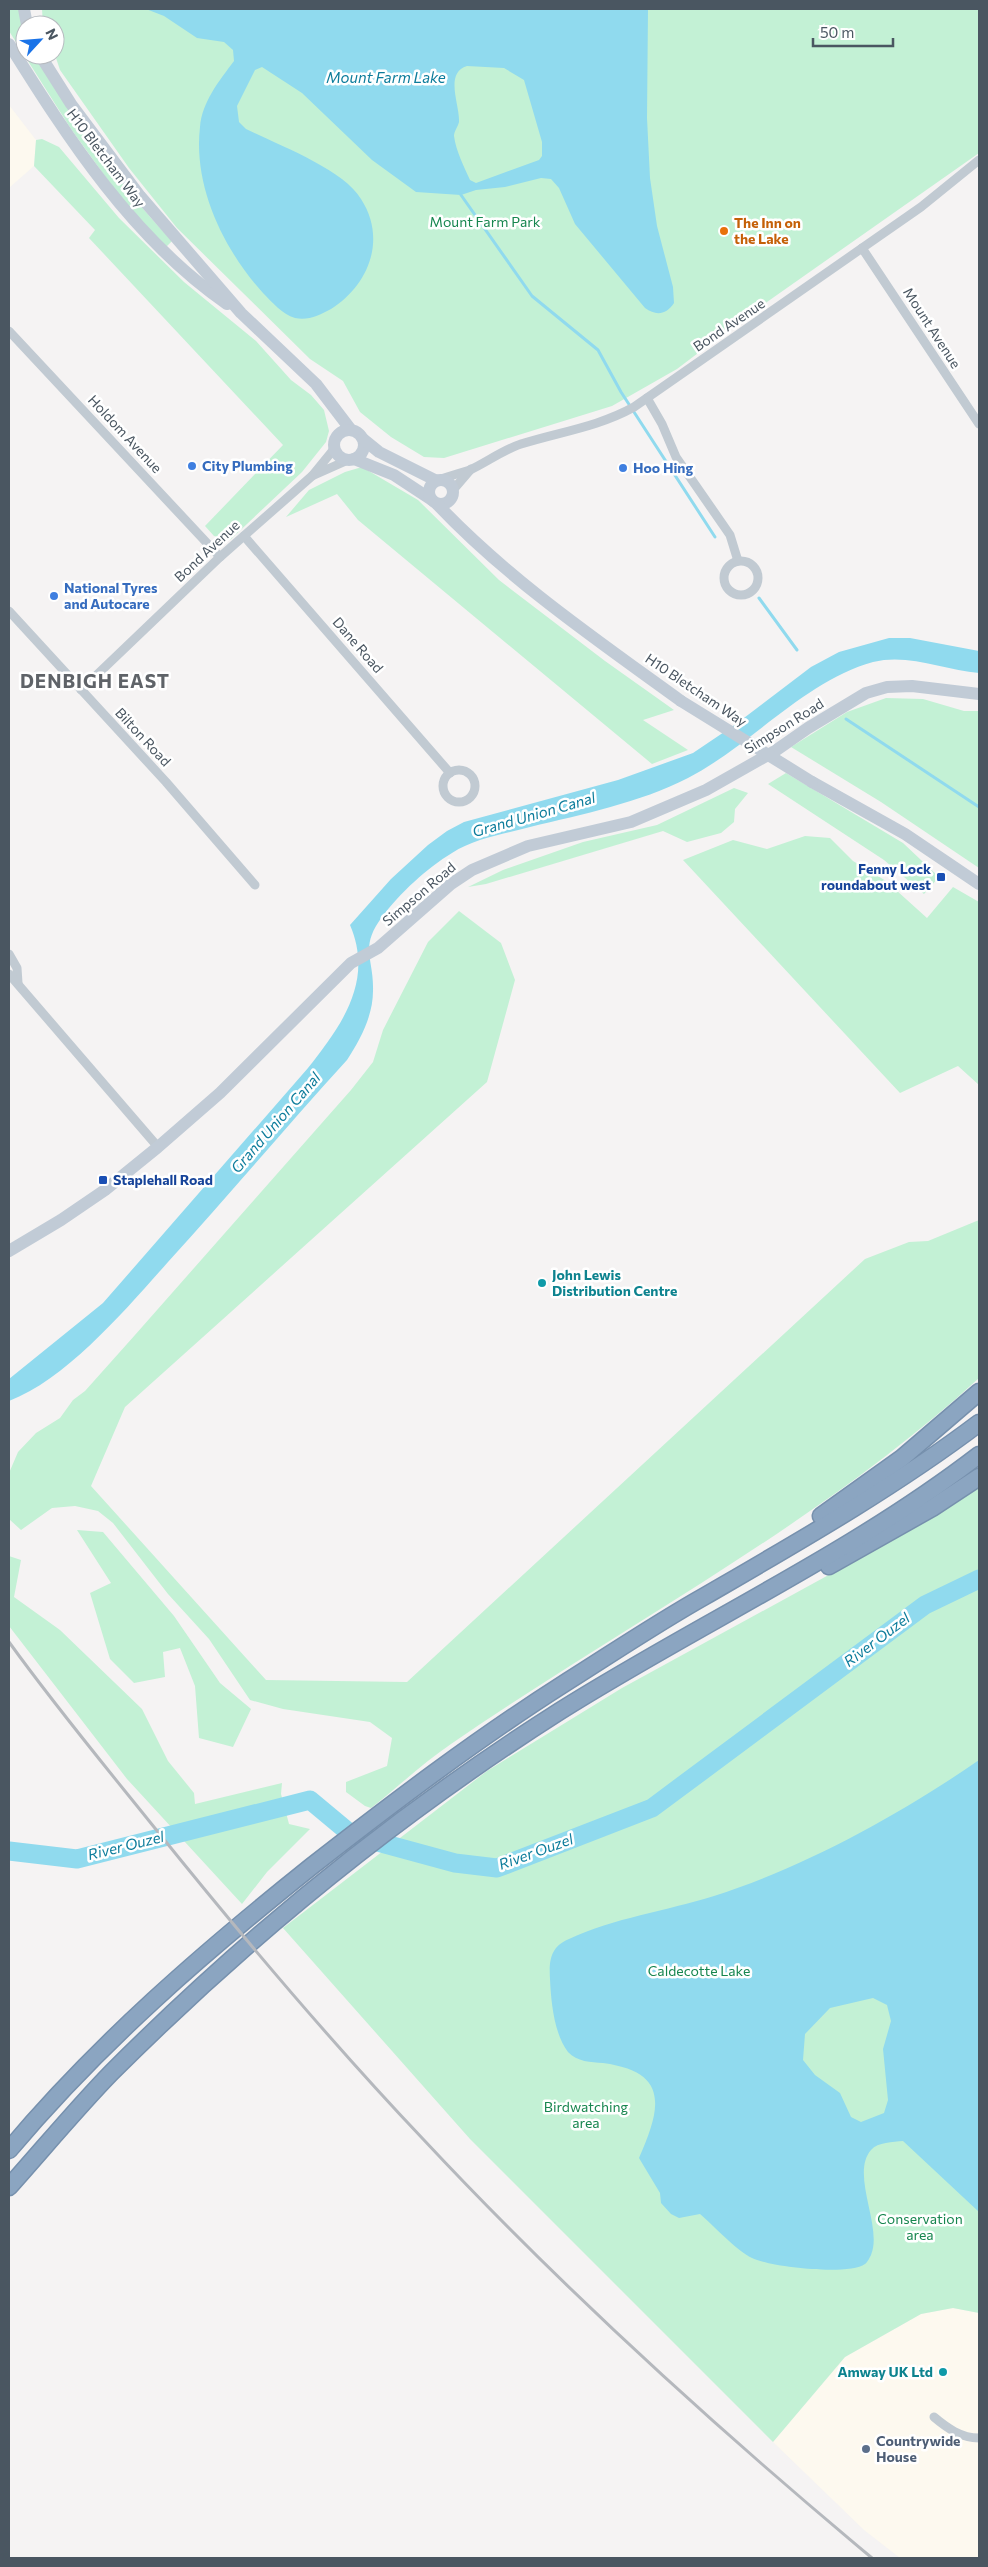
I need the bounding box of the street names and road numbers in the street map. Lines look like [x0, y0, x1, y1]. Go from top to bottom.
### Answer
street label: H10 Bletcham Way [64, 105, 149, 210]
street label: Mount Avenue [900, 284, 965, 371]
street label: Bond Avenue [690, 294, 768, 355]
street label: Holdom Avenue [85, 391, 166, 476]
street label: Bond Avenue [171, 516, 243, 585]
street label: Dane Road [330, 613, 387, 676]
street label: H10 Bletcham Way [642, 649, 750, 730]
street label: Simpson Road [741, 694, 827, 757]
street label: Bilton Road [112, 704, 175, 769]
street label: Simpson Road [379, 858, 459, 929]

